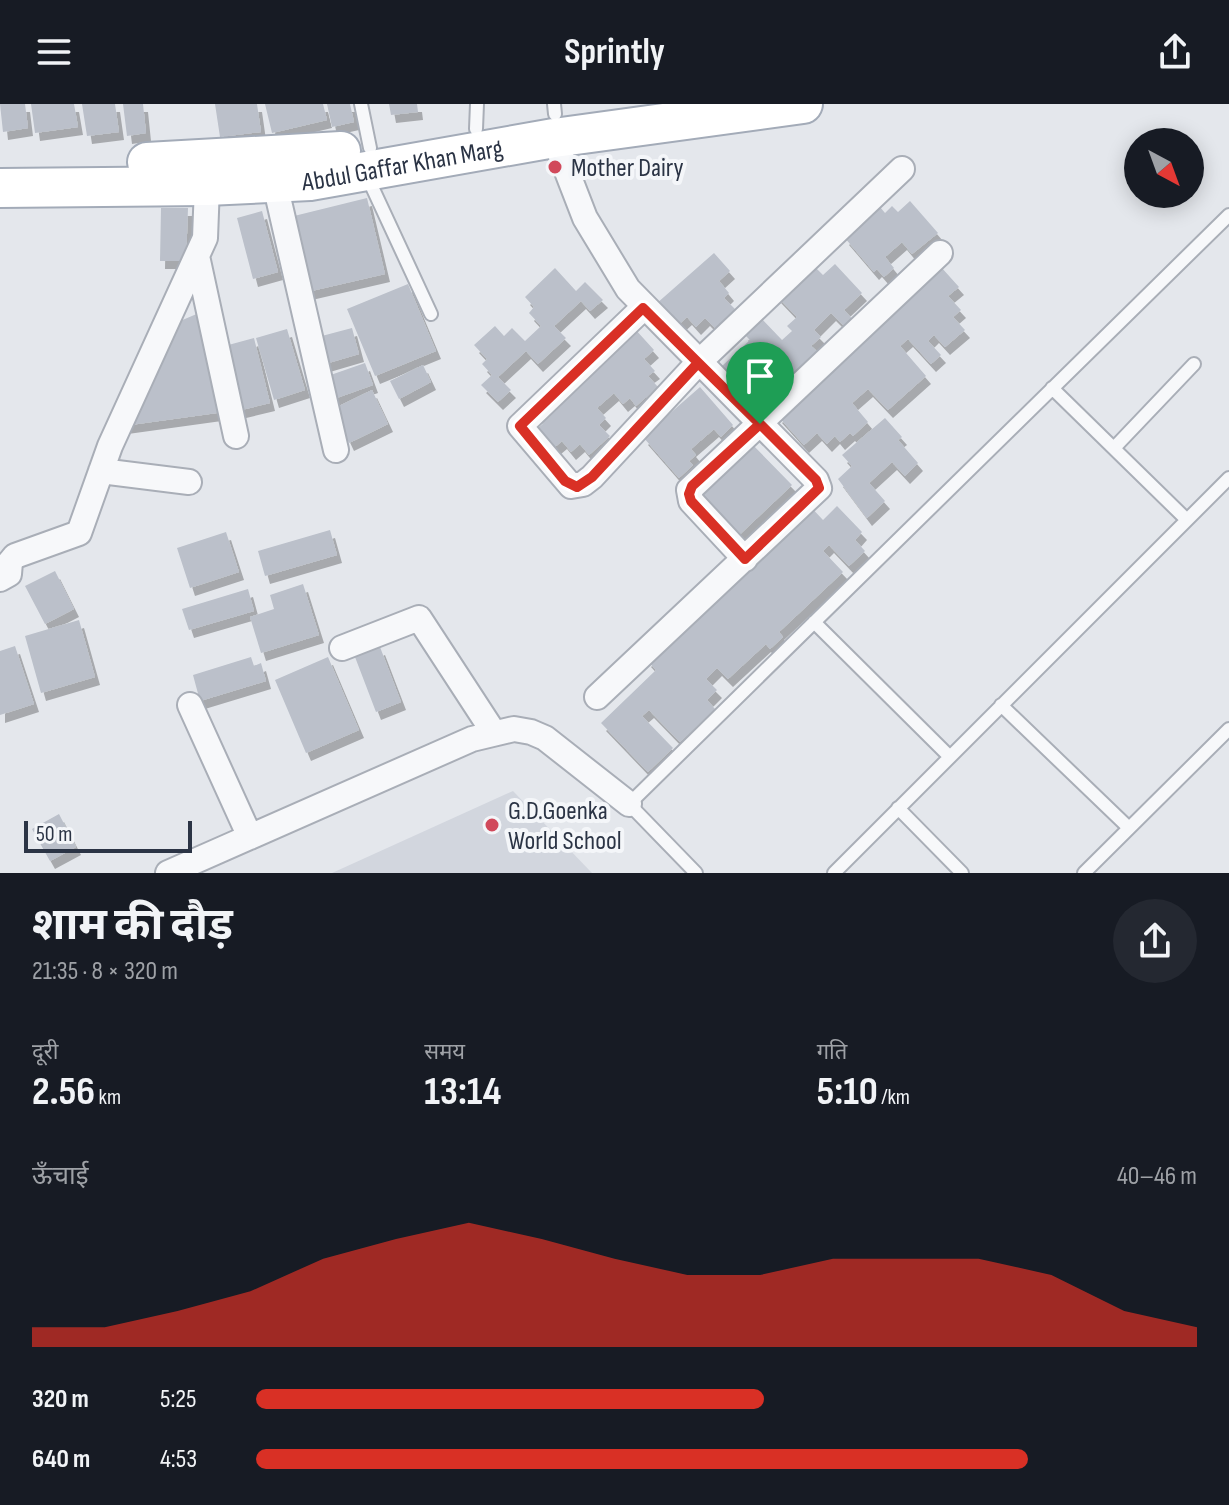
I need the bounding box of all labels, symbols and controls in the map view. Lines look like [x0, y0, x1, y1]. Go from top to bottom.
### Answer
icon: menu [32, 30, 76, 74]
icon: share [1153, 30, 1197, 74]
text: Sprintly [564, 31, 665, 74]
north arrow [1124, 128, 1204, 208]
map controls [1124, 128, 1204, 208]
street label: Abdul Gaffar Khan Marg [301, 133, 505, 198]
place label: Mother Dairy [571, 153, 684, 184]
marker: Mother Dairy [546, 158, 564, 176]
pin [726, 342, 794, 424]
icon: arrive [738, 354, 782, 398]
place label: G.D.Goenka World School [508, 796, 622, 857]
marker: G.D.Goenka World School [483, 816, 501, 834]
scale bar [24, 817, 192, 853]
text: 50 m [36, 821, 72, 848]
text: शाम की दौड़ [32, 899, 233, 952]
button: share [1113, 899, 1197, 983]
text: 21:35 · 8 × 320 m [32, 956, 178, 987]
text: दूरी [32, 1039, 58, 1066]
text: समय [424, 1039, 465, 1066]
text: गति [817, 1039, 847, 1066]
text: 2.56 [32, 1068, 95, 1116]
text: 13:14 [424, 1068, 501, 1116]
text: 5:10 [817, 1068, 878, 1116]
text: km [95, 1084, 121, 1111]
text: /km [878, 1084, 910, 1111]
text: ऊँचाई [32, 1161, 88, 1192]
text: 40–46 m [1117, 1161, 1197, 1192]
text: 320 m [32, 1384, 89, 1415]
text: 5:25 [160, 1384, 196, 1415]
text: 640 m [32, 1444, 90, 1475]
text: 4:53 [160, 1444, 197, 1475]

